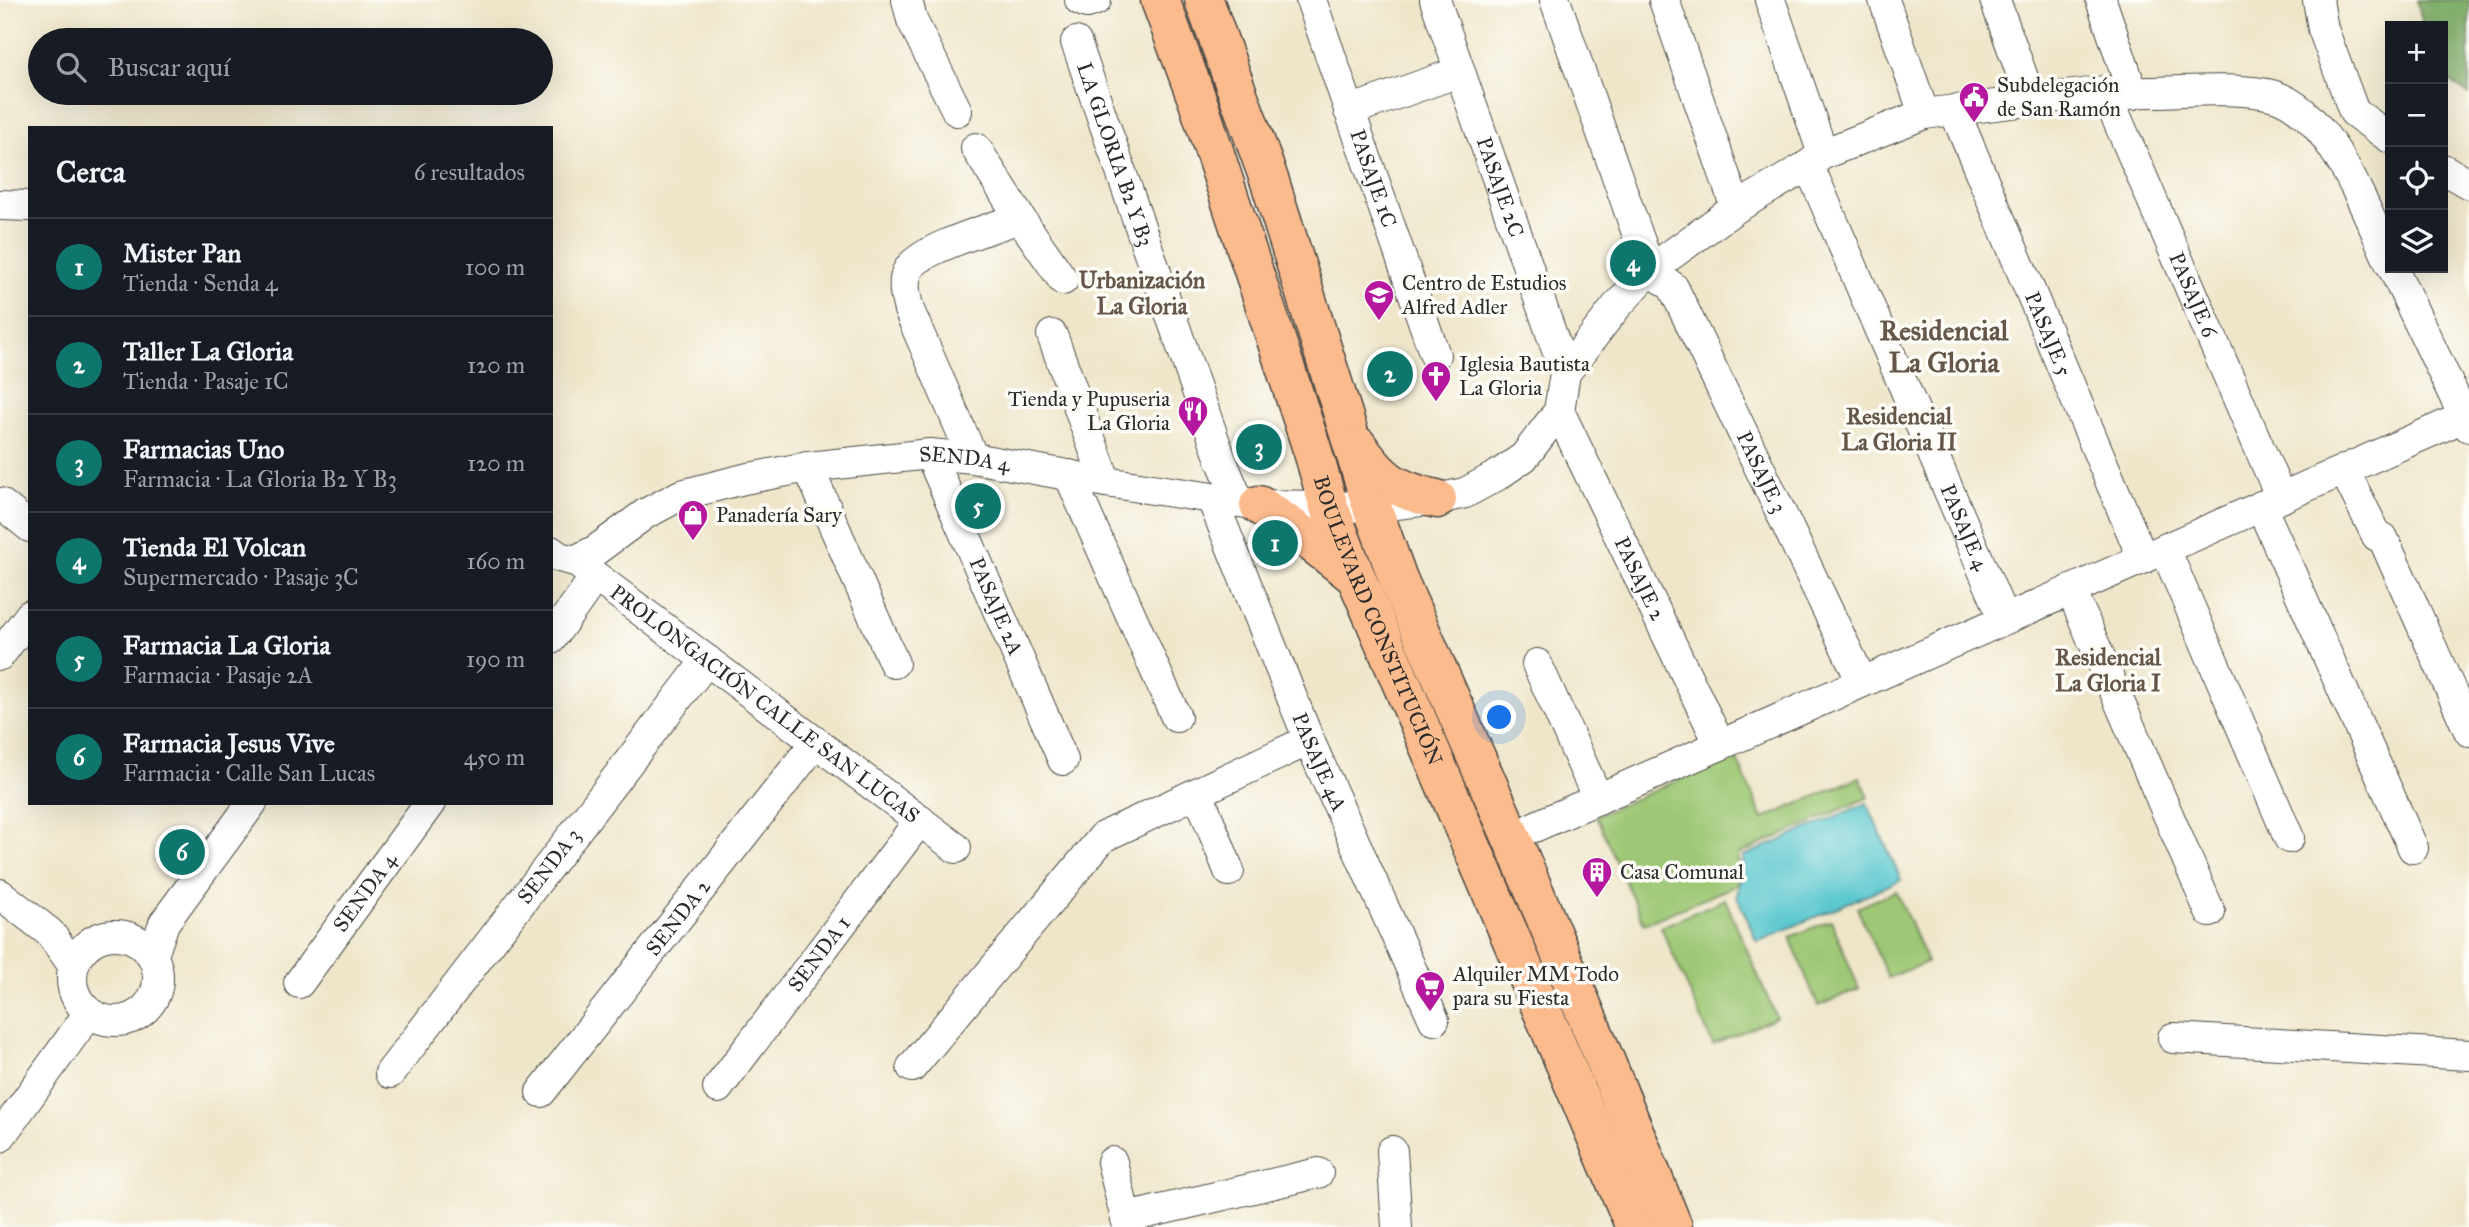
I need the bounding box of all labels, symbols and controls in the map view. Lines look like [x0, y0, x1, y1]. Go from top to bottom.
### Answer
map controls [2385, 21, 2448, 273]
button: + [2385, 21, 2448, 84]
search box [28, 28, 553, 105]
icon: search [52, 48, 90, 86]
text: Buscar aquí [108, 51, 230, 83]
street label: LA GLORIA B2 Y B3 [1071, 59, 1159, 250]
place label: Subdelegación de San Ramón [1997, 72, 2121, 122]
public building icon: Subdelegación de San Ramón [1957, 80, 1991, 124]
button: − [2385, 84, 2448, 147]
street label: PASAJE 1C [1344, 126, 1402, 231]
street label: PASAJE 2C [1471, 134, 1530, 240]
button: locate [2385, 147, 2448, 210]
text: Cerca [56, 154, 125, 190]
text: 6 resultados [414, 158, 525, 186]
button: layers [2385, 210, 2448, 273]
text: Mister Pan [123, 237, 241, 269]
pin: 4 [1610, 237, 1656, 289]
street label: PASAJE 6 [2163, 248, 2223, 342]
text: 1 [74, 253, 84, 281]
text: 100 m [465, 253, 525, 281]
district label: Urbanización La Gloria [1079, 266, 1206, 320]
text: Tienda · Senda 4 [123, 269, 277, 297]
place label: Centro de Estudios Alfred Adler [1401, 270, 1567, 320]
school or university icon: Centro de Estudios Alfred Adler [1362, 278, 1396, 322]
street label: PASAJE 5 [2019, 288, 2078, 380]
district label: Residencial La Gloria [1880, 313, 2009, 380]
text: Taller La Gloria [123, 335, 293, 367]
pin: 2 [1367, 348, 1413, 400]
text: 2 [73, 351, 85, 379]
text: 120 m [467, 351, 525, 379]
place label: Iglesia Bautista La Gloria [1459, 351, 1590, 401]
church icon: Iglesia Bautista La Gloria [1419, 359, 1453, 403]
text: Tienda · Pasaje 1C [123, 367, 289, 395]
place label: Tienda y Pupuseria La Gloria [1008, 386, 1170, 436]
restaurant icon: Tienda y Pupuseria La Gloria [1176, 394, 1210, 438]
district label: Residencial La Gloria II [1841, 402, 1957, 456]
pin: 3 [1236, 421, 1282, 473]
street label: PASAJE 3 [1731, 427, 1792, 517]
text: Farmacias Uno [123, 433, 284, 465]
street label: SENDA 4 [918, 441, 1014, 478]
text: 3 [74, 449, 84, 477]
text: 120 m [467, 449, 525, 477]
text: Farmacia · La Gloria B2 Y B3 [123, 465, 397, 493]
street label: BOULEVARD CONSTITUCIÓN [1308, 473, 1448, 770]
pin: 5 [955, 480, 1001, 532]
street label: PASAJE 4 [1935, 480, 1995, 575]
shop icon: Panadería Sary [676, 498, 710, 542]
place label: Panadería Sary [716, 502, 843, 528]
pin: 1 [1252, 517, 1298, 569]
text: Tienda El Volcan [123, 531, 306, 563]
street label: PASAJE 2 [1609, 532, 1671, 625]
text: 4 [73, 547, 85, 575]
text: 160 m [467, 547, 525, 575]
street label: PASAJE 2A [964, 553, 1029, 659]
text: Supermercado · Pasaje 3C [123, 563, 359, 591]
street label: PROLONGACIÓN CALLE SAN LUCAS [605, 579, 925, 829]
text: Farmacia La Gloria [123, 629, 330, 661]
district label: Residencial La Gloria I [2055, 643, 2162, 697]
text: 5 [74, 645, 84, 673]
text: 190 m [466, 645, 525, 673]
text: Farmacia · Pasaje 2A [123, 661, 313, 689]
your location [1482, 700, 1516, 734]
street label: PASAJE 4A [1286, 709, 1352, 815]
text: Farmacia Jesus Vive [123, 727, 335, 759]
text: 6 [73, 743, 85, 771]
text: 450 m [464, 743, 525, 771]
text: Farmacia · Calle San Lucas [123, 759, 375, 787]
street label: SENDA 3 [512, 823, 586, 909]
pin: 6 [159, 826, 205, 878]
street label: SENDA 4 [327, 847, 403, 937]
building icon: Casa Comunal [1580, 855, 1614, 899]
place label: Casa Comunal [1620, 859, 1744, 885]
street label: SENDA 2 [640, 873, 717, 961]
street label: SENDA 1 [782, 911, 856, 997]
place label: Alquiler MM Todo para su Fiesta [1452, 961, 1619, 1011]
supermarket icon: Alquiler MM Todo para su Fiesta [1413, 969, 1447, 1013]

